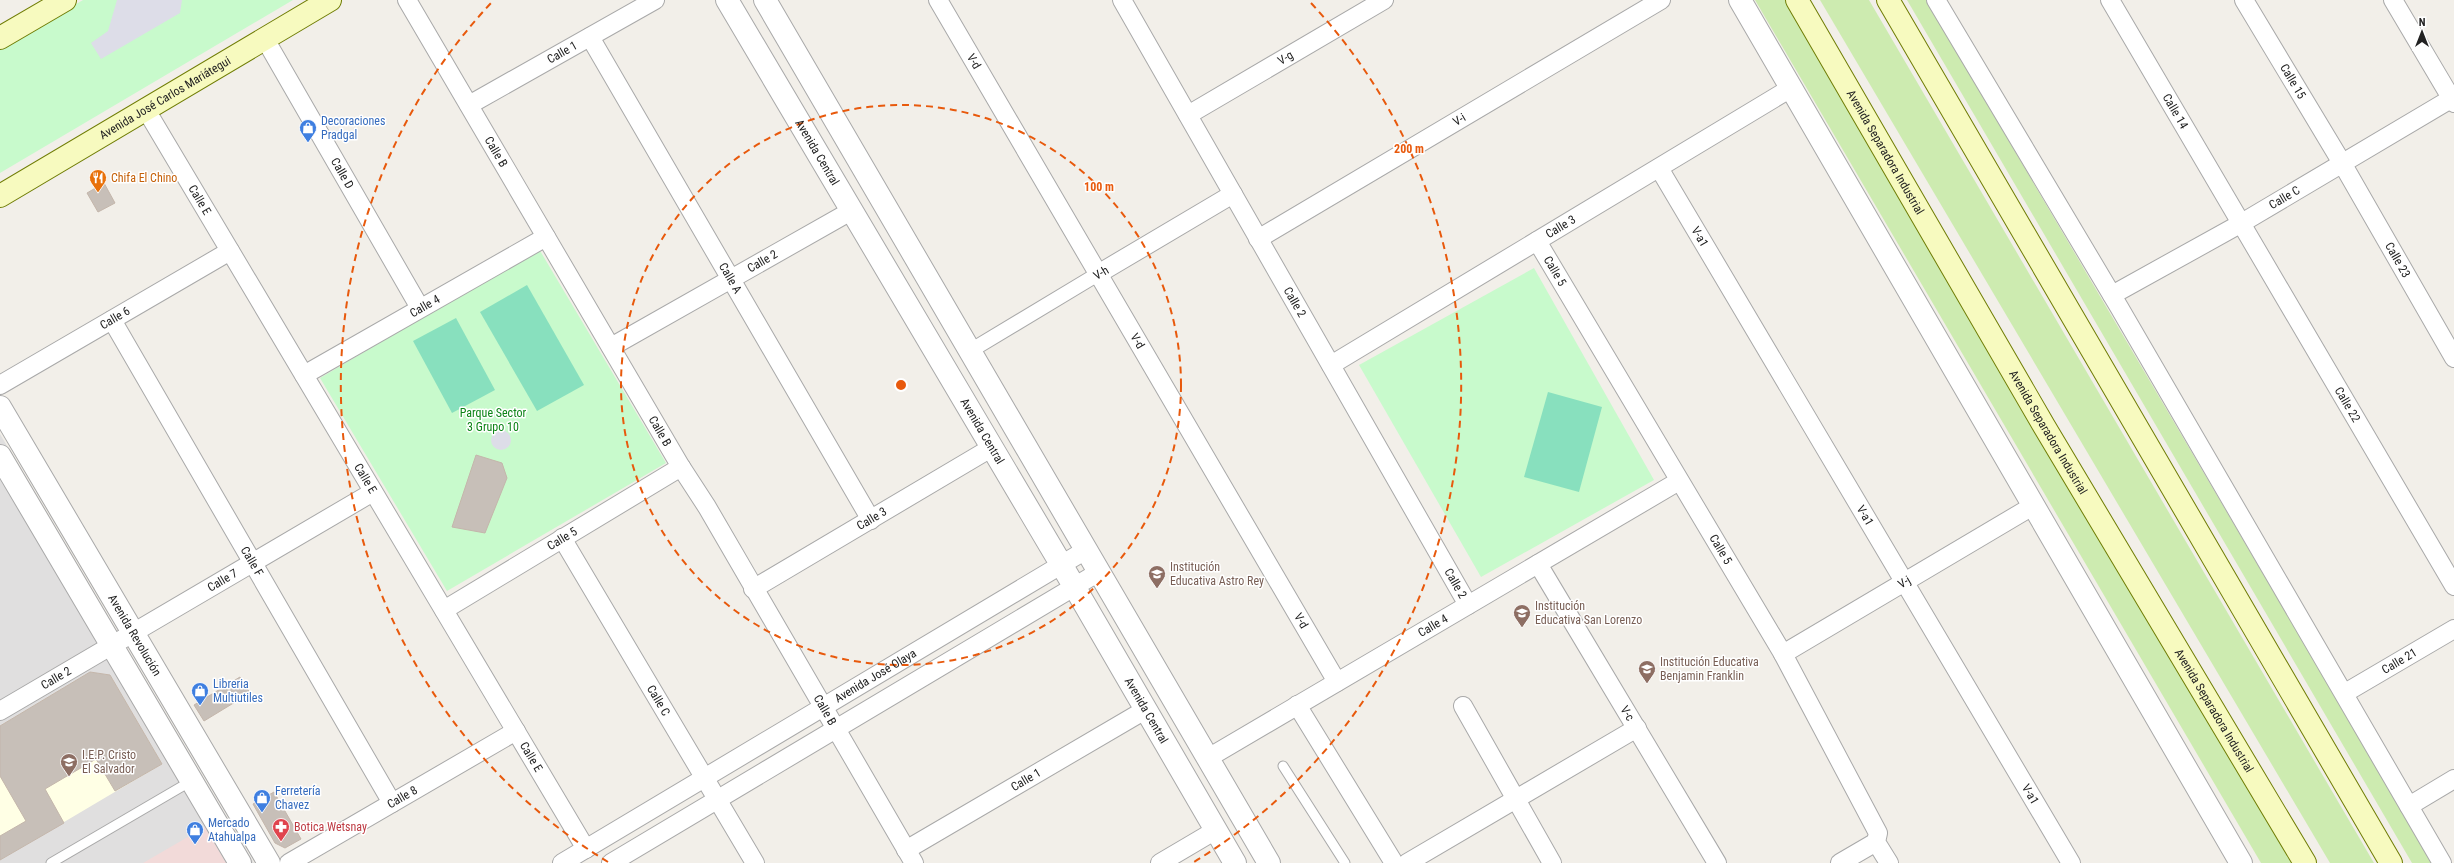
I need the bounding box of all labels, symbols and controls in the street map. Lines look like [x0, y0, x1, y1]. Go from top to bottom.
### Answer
north arrow [2402, 12, 2442, 52]
text: N [2419, 16, 2426, 29]
street label: Calle 1 [545, 38, 580, 66]
street label: V-g [1275, 48, 1296, 68]
street label: V-d [964, 51, 984, 72]
street label: Avenida José Carlos Mariátegui [97, 54, 233, 142]
street label: Calle 15 [2277, 61, 2309, 102]
street label: Avenida Separadora Industrial [1844, 88, 1927, 217]
street label: Calle 14 [2160, 91, 2191, 131]
street label: V-i [1450, 110, 1468, 129]
place label: Decoraciones Pradgal [321, 114, 385, 142]
street label: Avenida Central [792, 117, 842, 188]
shop icon: Decoraciones Pradgal [298, 118, 318, 143]
street label: Calle B [482, 134, 510, 170]
text: 200 m [1394, 142, 1424, 156]
street label: Calle D [328, 155, 357, 191]
restaurant icon: Chifa El Chino [88, 168, 108, 193]
place label: Chifa El Chino [111, 171, 177, 185]
text: 100 m [1084, 180, 1114, 194]
street label: Calle E [185, 182, 214, 217]
street label: Calle C [2267, 183, 2302, 212]
street label: Calle 3 [1543, 212, 1578, 241]
street label: V-a1 [1688, 224, 1711, 249]
street label: Calle 23 [2382, 240, 2413, 280]
street label: Calle 2 [745, 247, 780, 275]
street label: Calle 5 [1541, 254, 1569, 289]
street label: Calle A [716, 260, 745, 296]
street label: V-h [1091, 263, 1111, 283]
street label: Calle 2 [1281, 285, 1309, 320]
street label: Calle 4 [407, 292, 442, 320]
street label: Calle 6 [97, 304, 133, 332]
street label: V-d [1128, 331, 1147, 351]
street label: Avenida Separadora Industrial [2006, 368, 2090, 497]
centre of rings [894, 378, 908, 392]
street label: Calle 22 [2332, 384, 2363, 425]
street label: Avenida Central [957, 396, 1007, 467]
park label: Parque Sector 3 Grupo 10 [460, 406, 527, 434]
street label: Calle B [646, 413, 674, 449]
street label: Calle E [351, 461, 380, 496]
street label: V-a1 [1854, 503, 1876, 528]
street label: Calle 3 [854, 504, 889, 533]
street label: Calle 5 [545, 524, 580, 553]
street label: Calle 5 [1706, 532, 1735, 567]
street label: Calle F [238, 544, 266, 579]
place label: Institución Educativa Astro Rey [1170, 560, 1264, 588]
school or university icon: Institución Educativa Astro Rey [1147, 564, 1167, 589]
street label: Calle 7 [205, 566, 240, 595]
street label: Calle 2 [1441, 566, 1470, 601]
street label: V-j [1895, 573, 1913, 591]
street label: Avenida Revolución [105, 592, 164, 679]
place label: Institución Educativa San Lorenzo [1535, 599, 1642, 627]
school or university icon: Institución Educativa San Lorenzo [1512, 603, 1532, 628]
street label: V-d [1291, 610, 1311, 631]
street label: Calle 4 [1415, 611, 1451, 640]
street label: Calle 21 [2379, 645, 2419, 677]
street label: Avenida José Olaya [832, 646, 919, 706]
street label: Avenida Separadora Industrial [2172, 646, 2256, 775]
place label: Institución Educativa Benjamin Franklin [1660, 655, 1759, 683]
school or university icon: Institución Educativa Benjamin Franklin [1637, 659, 1657, 684]
street label: Calle 2 [39, 664, 74, 692]
street label: Avenida Central [1122, 675, 1171, 746]
place label: Libreria Multiutiles [213, 677, 263, 705]
shop icon: Libreria Multiutiles [190, 681, 210, 706]
street label: Calle C [644, 683, 673, 719]
street label: Calle B [811, 692, 839, 728]
street label: V-c [1618, 703, 1637, 724]
street label: Calle E [517, 739, 545, 774]
place label: I.E.P. Cristo El Salvador [82, 748, 136, 776]
school or university icon: I.E.P. Cristo El Salvador [59, 752, 79, 777]
street label: Calle 1 [1008, 766, 1043, 794]
street label: V-a1 [2019, 782, 2042, 807]
street label: Calle 8 [385, 783, 420, 811]
place label: Ferretería Chavez [275, 784, 321, 812]
shop icon: Ferretería Chavez [252, 788, 272, 813]
place label: Mercado Atahualpa [208, 816, 256, 844]
pharmacy icon: Botica Wetsnay [271, 817, 291, 842]
shop icon: Mercado Atahualpa [185, 820, 205, 845]
place label: Botica Wetsnay [294, 820, 367, 834]

